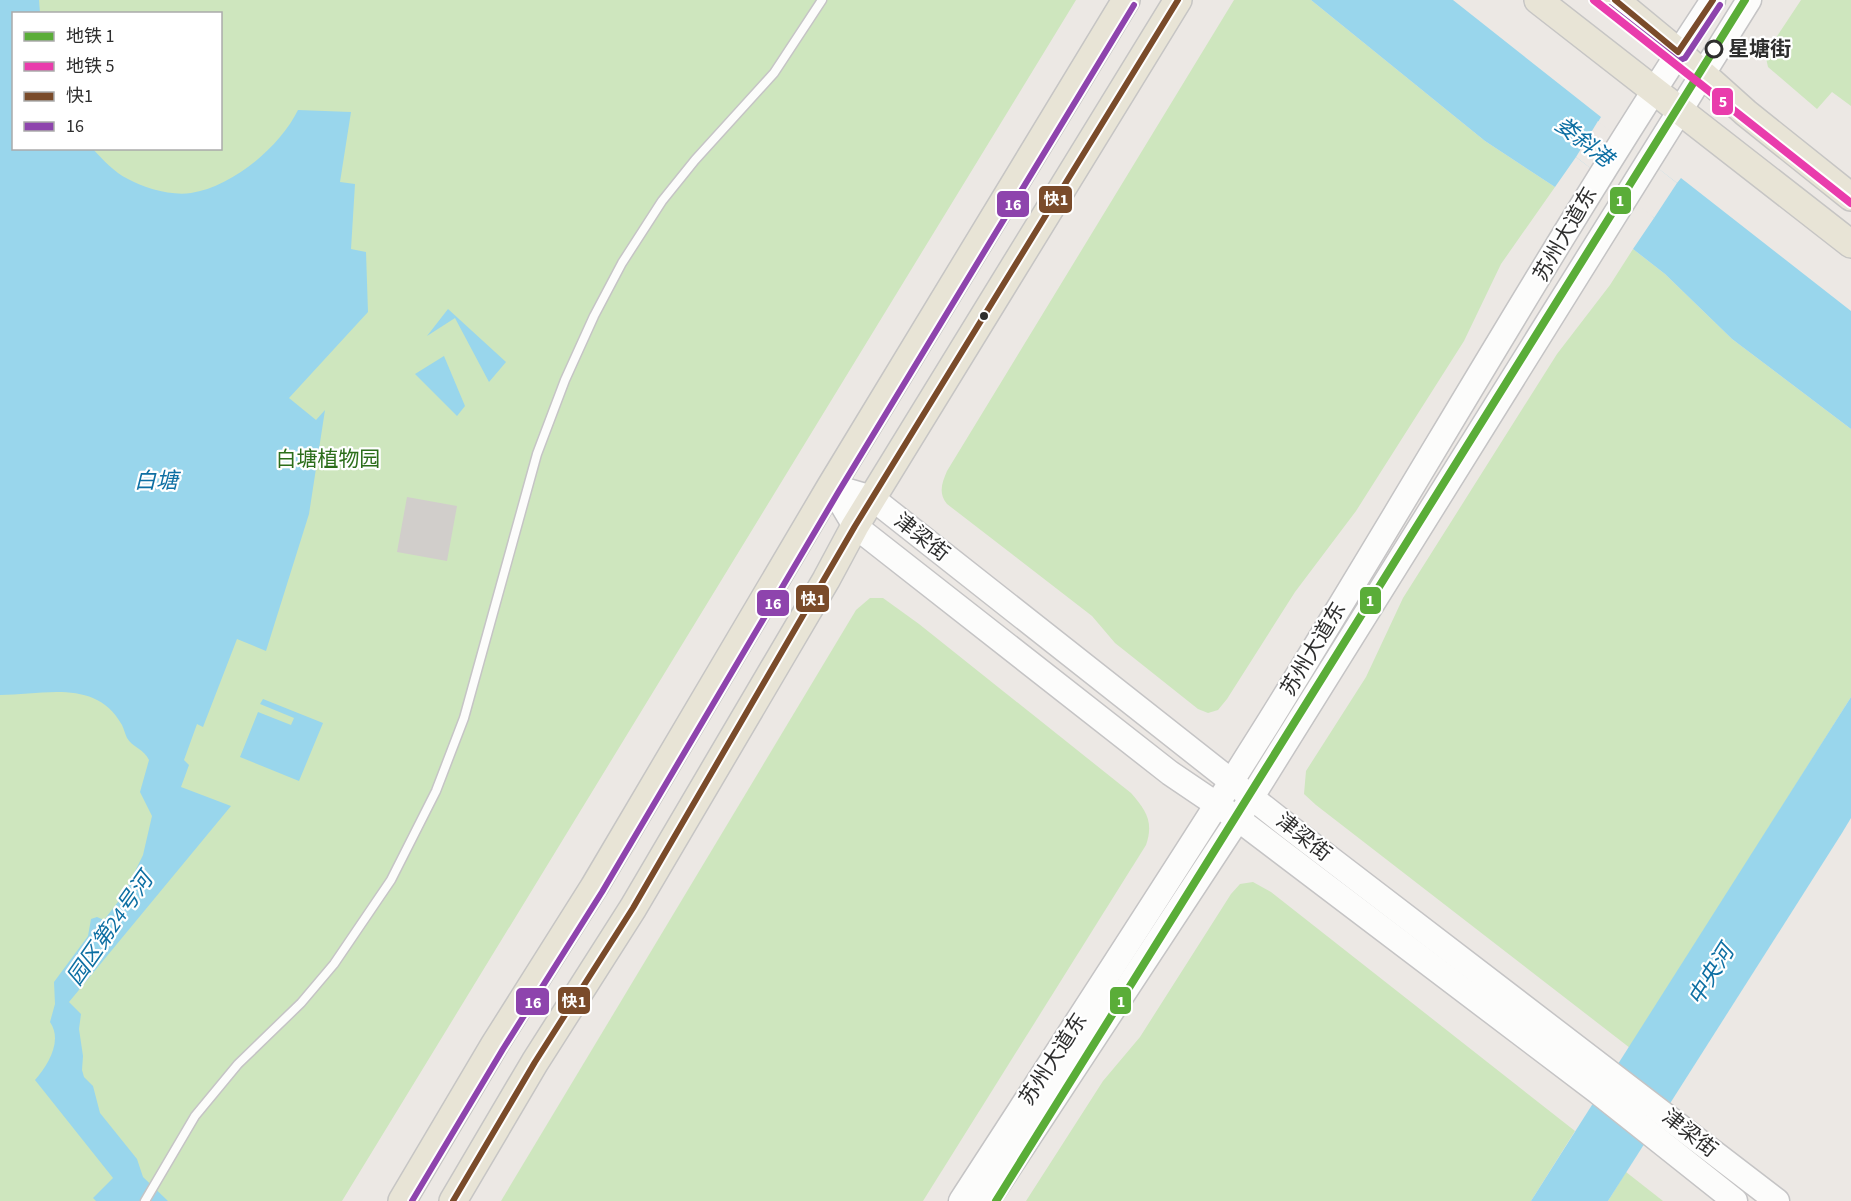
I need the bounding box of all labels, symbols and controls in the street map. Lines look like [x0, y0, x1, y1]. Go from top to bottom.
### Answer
legend [12, 12, 222, 150]
text: 地铁 1 [66, 24, 115, 49]
place label: 星塘街 [1728, 34, 1791, 64]
marker: 星塘街 [1705, 40, 1723, 58]
text: 地铁 5 [66, 54, 115, 79]
text: 快1 [66, 84, 93, 109]
line badge: 5 [1711, 87, 1734, 116]
text: 5 [1719, 91, 1727, 113]
water label: 娄斜港 [1548, 109, 1622, 177]
text: 16 [66, 114, 84, 139]
street label: 苏州大道东 [1526, 181, 1604, 287]
line badge: 快1 [1038, 185, 1073, 214]
line badge: 1 [1609, 186, 1632, 215]
text: 快1 [1044, 189, 1068, 211]
line badge: 16 [996, 190, 1030, 218]
text: 1 [1616, 190, 1624, 212]
text: 16 [1005, 194, 1021, 216]
unlabelled marker [978, 310, 990, 322]
park label: 白塘植物园 [276, 444, 381, 474]
water label: 白塘 [134, 465, 182, 497]
street label: 津梁街 [888, 506, 956, 568]
line badge: 快1 [795, 584, 830, 613]
line badge: 1 [1359, 586, 1382, 615]
line badge: 16 [756, 589, 790, 617]
text: 快1 [801, 589, 825, 611]
text: 1 [1366, 590, 1374, 612]
text: 16 [765, 593, 781, 615]
street label: 苏州大道东 [1273, 596, 1353, 702]
street label: 津梁街 [1270, 806, 1338, 868]
water label: 园区第24号河 [59, 863, 163, 992]
water label: 中央河 [1680, 935, 1744, 1011]
line badge: 快1 [557, 986, 591, 1015]
line badge: 1 [1109, 986, 1132, 1015]
line badge: 16 [515, 987, 550, 1016]
text: 快1 [562, 991, 586, 1013]
text: 1 [1117, 991, 1125, 1013]
text: 16 [525, 992, 541, 1014]
street label: 苏州大道东 [1012, 1007, 1094, 1111]
street label: 津梁街 [1656, 1102, 1724, 1164]

